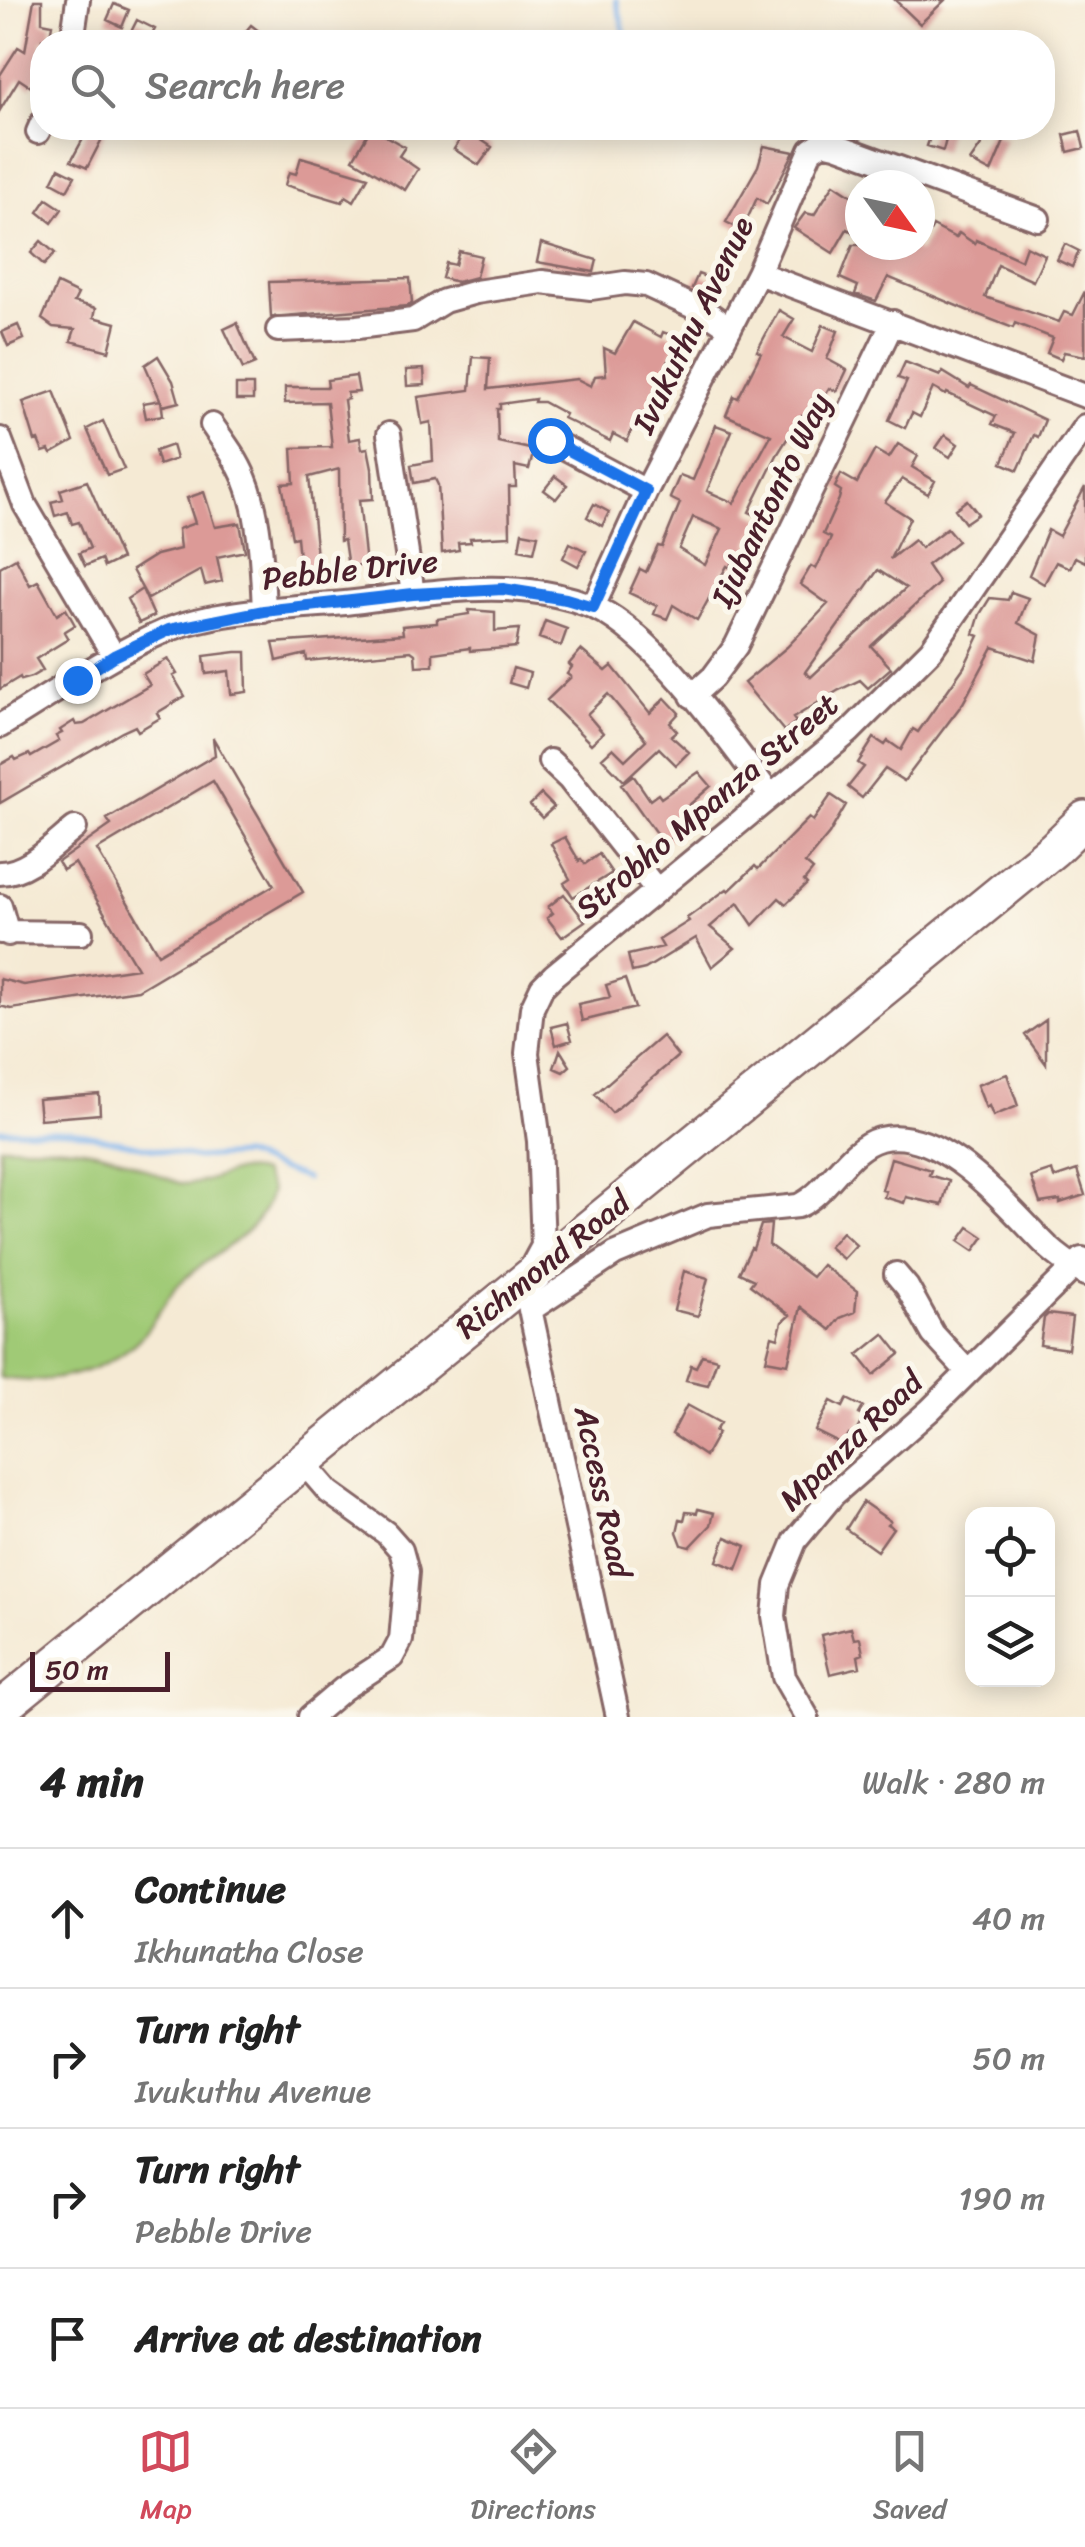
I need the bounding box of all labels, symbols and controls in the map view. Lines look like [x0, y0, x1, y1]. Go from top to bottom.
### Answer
search box [30, 30, 1055, 140]
text: Search here [145, 52, 345, 119]
icon: search [65, 58, 120, 113]
north arrow [845, 170, 935, 260]
street label: Ivukuthu Avenue [615, 206, 770, 445]
street label: Ijubantonto Way [694, 383, 848, 618]
route start [528, 418, 574, 464]
street label: Pebble Drive [259, 532, 441, 608]
route end [55, 658, 101, 704]
street label: Strobho Mpanza Street [562, 678, 852, 934]
street label: Richmond Road [443, 1175, 645, 1354]
street label: Mpanza Road [765, 1355, 939, 1525]
street label: Access Road [557, 1400, 649, 1585]
map controls [965, 1507, 1055, 1687]
button: locate [965, 1507, 1055, 1597]
button: layers [965, 1597, 1055, 1687]
text: 50 m [45, 1645, 109, 1694]
scale bar [30, 1647, 170, 1692]
text: 4 min [40, 1745, 144, 1819]
text: Walk · 280 m [862, 1754, 1045, 1811]
text: Continue [135, 1856, 286, 1923]
text: 40 m [972, 1890, 1045, 1947]
icon: ahead [40, 1891, 95, 1946]
text: Ikhunatha Close [135, 1923, 364, 1980]
text: Turn right [135, 1996, 300, 2063]
text: 50 m [972, 2030, 1045, 2087]
icon: right [40, 2031, 95, 2086]
text: Ivukuthu Avenue [135, 2063, 371, 2120]
text: Turn right [135, 2136, 300, 2203]
text: 190 m [959, 2170, 1045, 2227]
icon: right [40, 2171, 95, 2226]
text: Pebble Drive [135, 2203, 312, 2260]
text: Arrive at destination [135, 2305, 482, 2372]
icon: arrive [40, 2311, 95, 2366]
tab: Map [138, 2424, 193, 2533]
tab: Directions [470, 2424, 596, 2533]
tab: Saved [873, 2424, 947, 2533]

